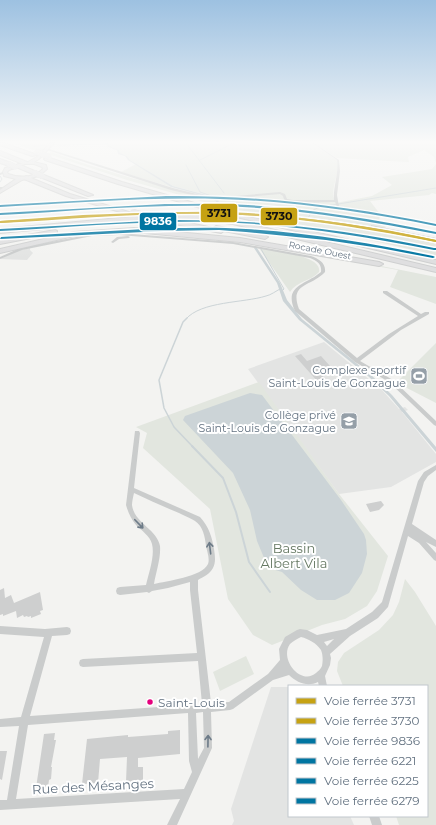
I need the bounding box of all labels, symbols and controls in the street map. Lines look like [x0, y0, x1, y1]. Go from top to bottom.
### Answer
line badge: 3731 [200, 203, 238, 223]
text: 3731 [206, 206, 231, 220]
line badge: 3730 [260, 207, 298, 226]
text: 3730 [264, 209, 293, 223]
line badge: 9836 [139, 212, 177, 231]
text: 9836 [144, 214, 172, 228]
street label: Rocade Ouest [288, 239, 353, 262]
place label: Complexe sportif Saint-Louis de Gonzague [268, 363, 407, 390]
sports icon: Complexe sportif Saint-Louis de Gonzague [409, 366, 429, 386]
place label: Collège privé Saint-Louis de Gonzague [198, 408, 336, 435]
school or university icon: Collège privé Saint-Louis de Gonzague [339, 411, 359, 431]
one-way arrow [135, 519, 144, 529]
park label: Bassin Albert Vila [260, 540, 328, 571]
one-way arrow [206, 542, 214, 555]
legend [288, 685, 428, 817]
text: Voie ferrée 3731 [324, 693, 416, 708]
place label: Saint-Louis [158, 695, 225, 710]
marker: Saint-Louis [145, 697, 155, 707]
text: Voie ferrée 3730 [324, 713, 419, 728]
text: Voie ferrée 9836 [324, 733, 420, 748]
one-way arrow [204, 735, 212, 748]
text: Voie ferrée 6221 [324, 753, 416, 768]
text: Voie ferrée 6225 [324, 773, 419, 788]
street label: Rue des Mésanges [32, 775, 154, 797]
text: Voie ferrée 6279 [324, 793, 420, 808]

